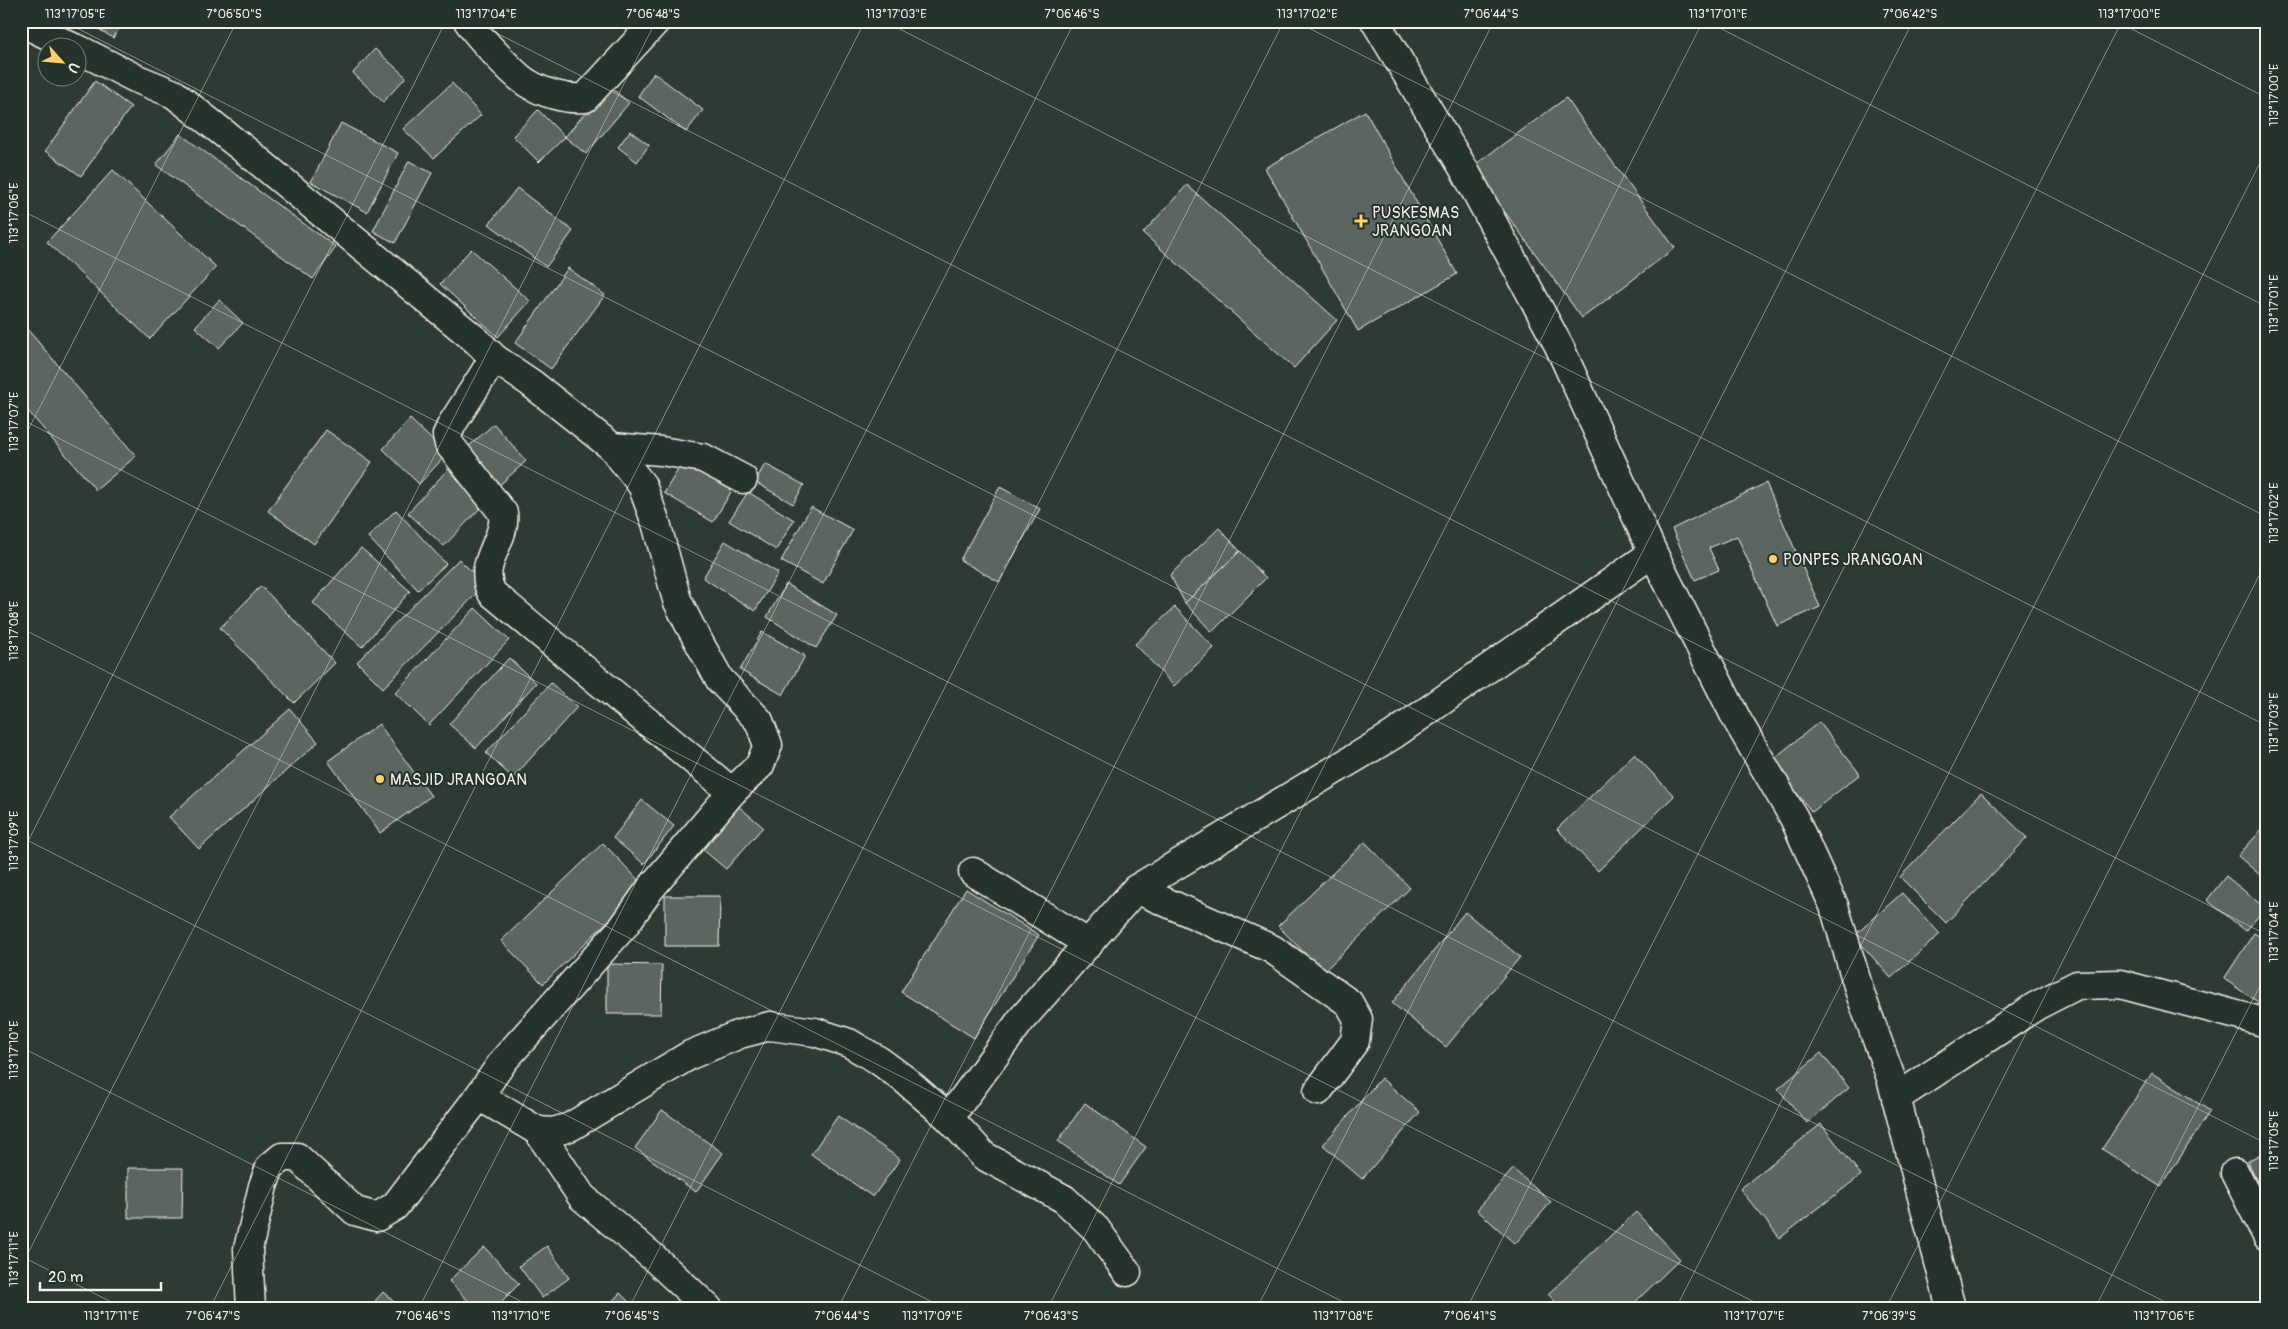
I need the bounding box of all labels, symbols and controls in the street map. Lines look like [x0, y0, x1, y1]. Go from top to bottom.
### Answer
text: 113°17'05"E [45, 7, 105, 22]
text: 7°06'50"S [206, 7, 262, 22]
text: 113°17'04"E [455, 7, 517, 22]
text: 7°06'48"S [626, 7, 680, 22]
text: 113°17'03"E [866, 7, 926, 22]
text: 7°06'46"S [1045, 7, 1099, 22]
text: 113°17'02"E [1277, 7, 1337, 22]
text: 7°06'44"S [1464, 7, 1518, 22]
text: 113°17'01"E [1689, 7, 1747, 22]
text: 7°06'42"S [1883, 7, 1937, 22]
text: 113°17'00"E [2098, 7, 2160, 22]
north arrow [38, 38, 88, 88]
text: U [63, 60, 83, 76]
text: 113°17'00"E [2267, 64, 2282, 126]
text: 113°17'06"E [7, 182, 22, 244]
place label: PUSKESMAS JRANGOAN [1372, 203, 1459, 241]
marker: PUSKESMAS JRANGOAN [1354, 214, 1368, 228]
text: 113°17'01"E [2267, 275, 2282, 333]
text: 113°17'07"E [7, 392, 22, 452]
text: 113°17'02"E [2267, 483, 2282, 543]
place label: PONPES JRANGOAN [1783, 550, 1923, 570]
marker: PONPES JRANGOAN [1767, 553, 1779, 565]
text: 113°17'08"E [7, 601, 22, 661]
text: 113°17'03"E [2267, 693, 2282, 753]
place label: MASJID JRANGOAN [390, 770, 527, 790]
marker: MASJID JRANGOAN [374, 773, 386, 785]
text: 113°17'09"E [7, 811, 22, 871]
text: 113°17'04"E [2267, 901, 2282, 963]
text: 113°17'10"E [7, 1021, 22, 1079]
text: 113°17'05"E [2267, 1111, 2282, 1171]
text: 113°17'11"E [7, 1231, 22, 1287]
scale bar [40, 1259, 161, 1291]
text: 20 m [48, 1268, 83, 1287]
text: 113°17'11"E [83, 1309, 139, 1324]
text: 7°06'47"S [186, 1309, 240, 1324]
text: 7°06'46"S [396, 1309, 450, 1324]
text: 113°17'10"E [492, 1309, 550, 1324]
text: 7°06'45"S [605, 1309, 659, 1324]
text: 7°06'44"S [815, 1309, 869, 1324]
text: 113°17'09"E [902, 1309, 962, 1324]
text: 7°06'43"S [1024, 1309, 1078, 1324]
text: 113°17'08"E [1313, 1309, 1373, 1324]
text: 7°06'41"S [1444, 1309, 1496, 1324]
text: 113°17'07"E [1724, 1309, 1784, 1324]
text: 7°06'39"S [1862, 1309, 1916, 1324]
text: 113°17'06"E [2133, 1309, 2195, 1324]

